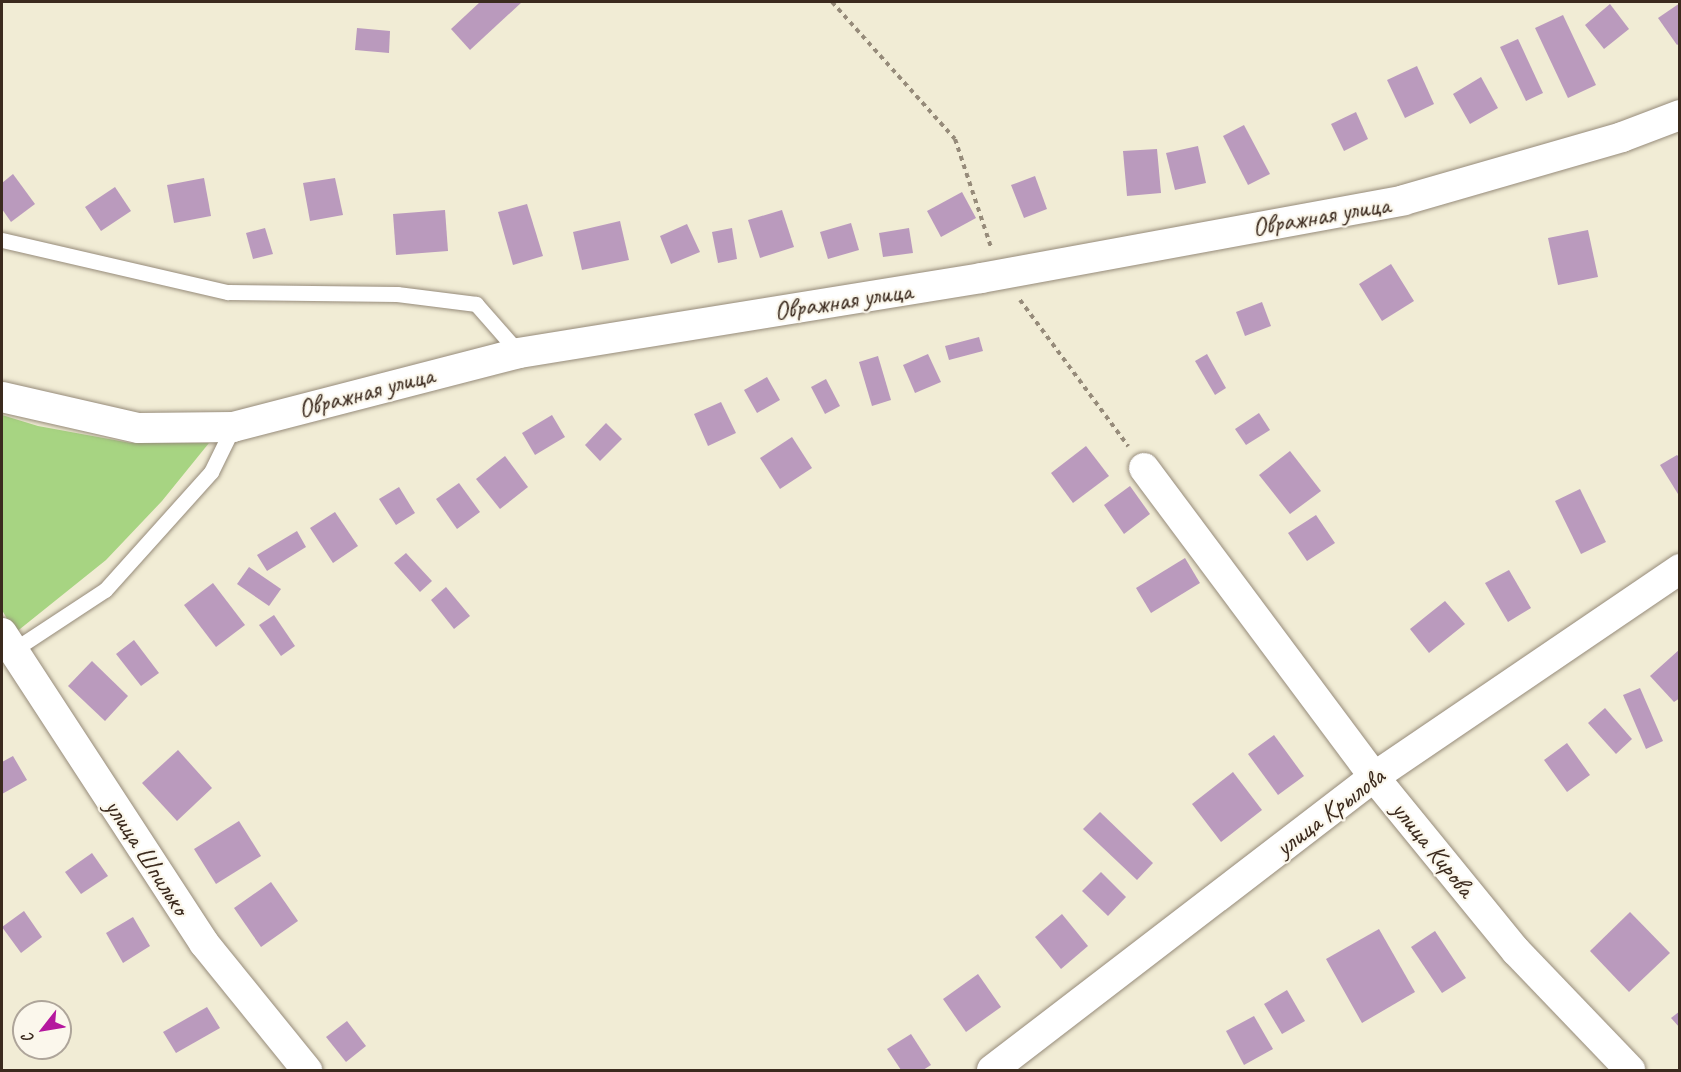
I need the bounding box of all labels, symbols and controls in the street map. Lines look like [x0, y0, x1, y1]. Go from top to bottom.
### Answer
street label: Овражная улица [1249, 188, 1393, 244]
street label: Овражная улица [771, 275, 915, 327]
street label: Овражная улица [294, 359, 438, 425]
street label: улица Крылова [1269, 761, 1391, 863]
street label: улица Шпилько [98, 793, 196, 921]
street label: улица Кирова [1385, 795, 1481, 903]
north arrow [12, 1000, 72, 1060]
text: С [18, 1030, 39, 1047]

